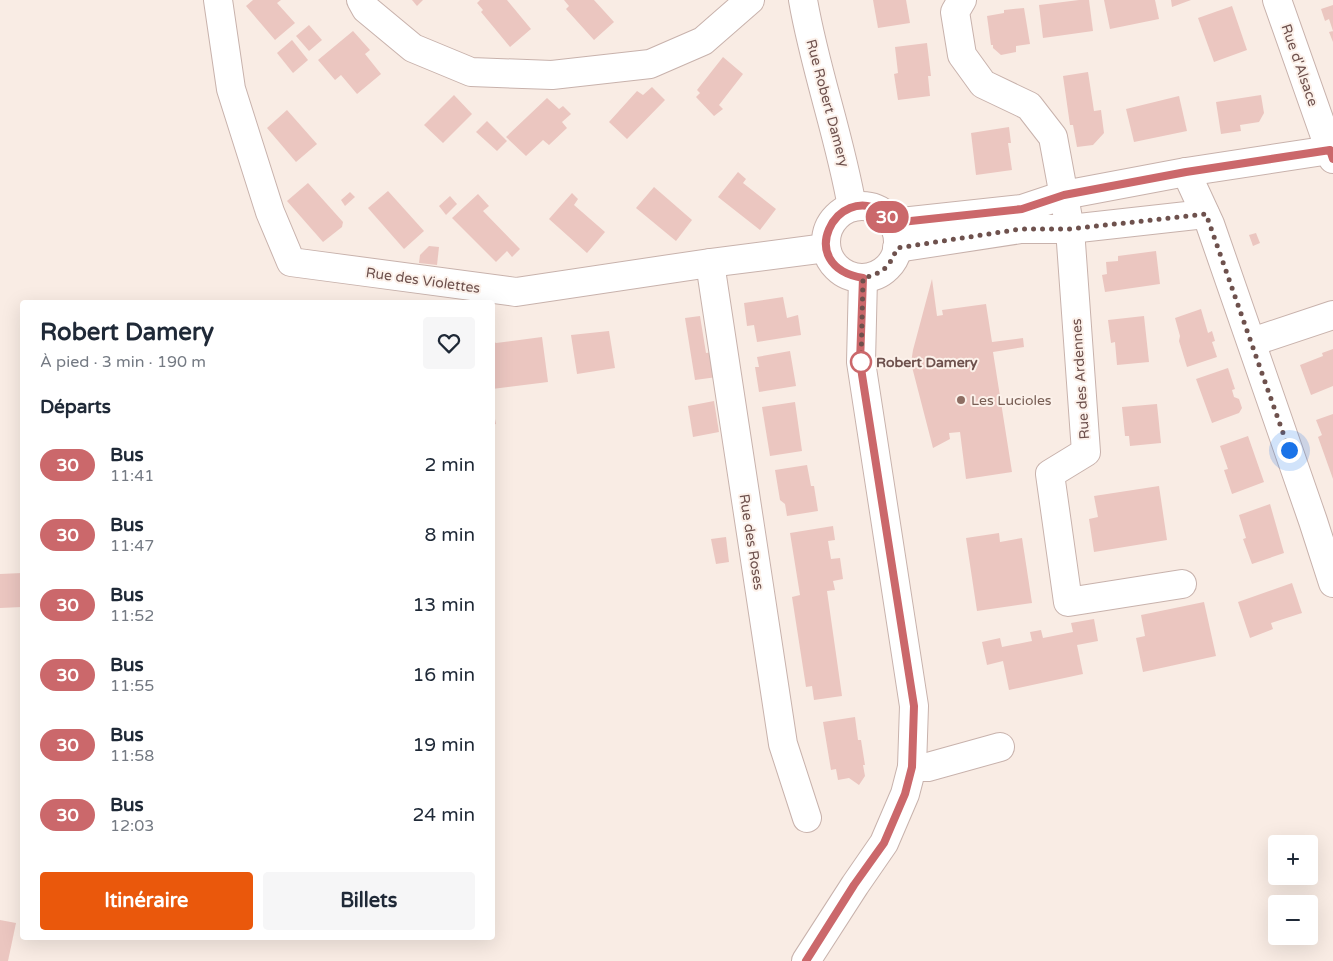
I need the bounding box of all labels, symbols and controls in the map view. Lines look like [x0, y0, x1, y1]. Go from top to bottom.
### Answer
street label: Rue d'Alsace [1278, 22, 1322, 109]
street label: Rue Robert Damery [802, 37, 853, 169]
line badge: 30 [864, 201, 910, 233]
text: 30 [876, 206, 898, 228]
street label: Rue des Violettes [365, 264, 482, 297]
button: heart [423, 317, 475, 369]
text: Robert Damery [40, 318, 214, 347]
street label: Rue des Ardennes [1068, 318, 1093, 440]
marker: Robert Damery [850, 351, 872, 373]
text: À pied · 3 min · 190 m [40, 352, 206, 372]
place label: Robert Damery [876, 354, 978, 371]
place label: Les Lucioles [971, 392, 1052, 409]
marker: Les Lucioles [955, 394, 967, 406]
text: Départs [40, 396, 111, 418]
your location [1277, 438, 1302, 463]
text: Bus [110, 444, 144, 466]
text: 30 [56, 454, 79, 476]
text: 2 min [424, 454, 475, 476]
text: 11:41 [110, 466, 154, 486]
street label: Rue des Roses [736, 493, 768, 592]
text: Bus [110, 514, 144, 536]
text: 30 [56, 524, 79, 546]
text: 8 min [424, 524, 475, 546]
text: 11:47 [110, 536, 154, 556]
text: Bus [110, 584, 144, 606]
text: 30 [56, 594, 79, 616]
text: 13 min [412, 594, 475, 616]
text: 11:52 [110, 606, 154, 626]
text: Bus [110, 654, 144, 676]
text: 30 [56, 664, 79, 686]
text: 16 min [412, 664, 475, 686]
text: 11:55 [110, 676, 154, 696]
text: Bus [110, 724, 144, 746]
text: 30 [56, 734, 79, 756]
text: 19 min [412, 734, 475, 756]
text: 11:58 [110, 746, 154, 766]
text: Bus [110, 794, 144, 816]
text: 30 [56, 804, 79, 826]
text: 24 min [412, 804, 475, 826]
text: 12:03 [110, 816, 154, 836]
map controls [1268, 835, 1318, 945]
button: + [1268, 835, 1318, 885]
button: Itinéraire [40, 872, 253, 930]
button: Billets [263, 872, 475, 930]
button: − [1268, 895, 1318, 945]

